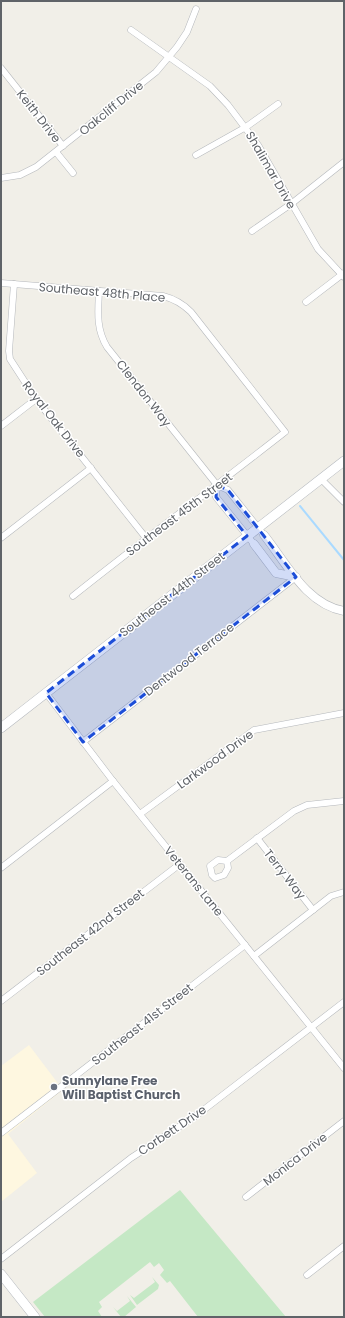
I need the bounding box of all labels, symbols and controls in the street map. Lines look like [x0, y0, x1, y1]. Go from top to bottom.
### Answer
street label: Oakcliff Drive [75, 77, 147, 139]
street label: Keith Drive [13, 86, 65, 146]
street label: Shalimar Drive [242, 128, 300, 212]
street label: Southeast 48th Place [38, 278, 166, 306]
street label: Clendon Way [112, 356, 176, 430]
street label: Royal Oak Drive [19, 377, 89, 461]
street label: Southeast 45th Street [122, 468, 236, 560]
street label: Southeast 44th Street [116, 547, 228, 641]
street label: Dentwood Terrace [140, 618, 238, 700]
street label: Larkwood Drive [173, 726, 257, 792]
street label: Veterans Lane [160, 842, 228, 920]
street label: Terry Way [260, 845, 310, 903]
street label: Southeast 42nd Street [33, 885, 147, 979]
street label: Southeast 41st Street [88, 979, 196, 1069]
place label: Sunnylane Free Will Baptist Church [62, 1072, 180, 1103]
marker: Sunnylane Free Will Baptist Church [49, 1082, 59, 1092]
street label: Corbett Drive [134, 1101, 210, 1159]
street label: Monica Drive [259, 1128, 331, 1190]

